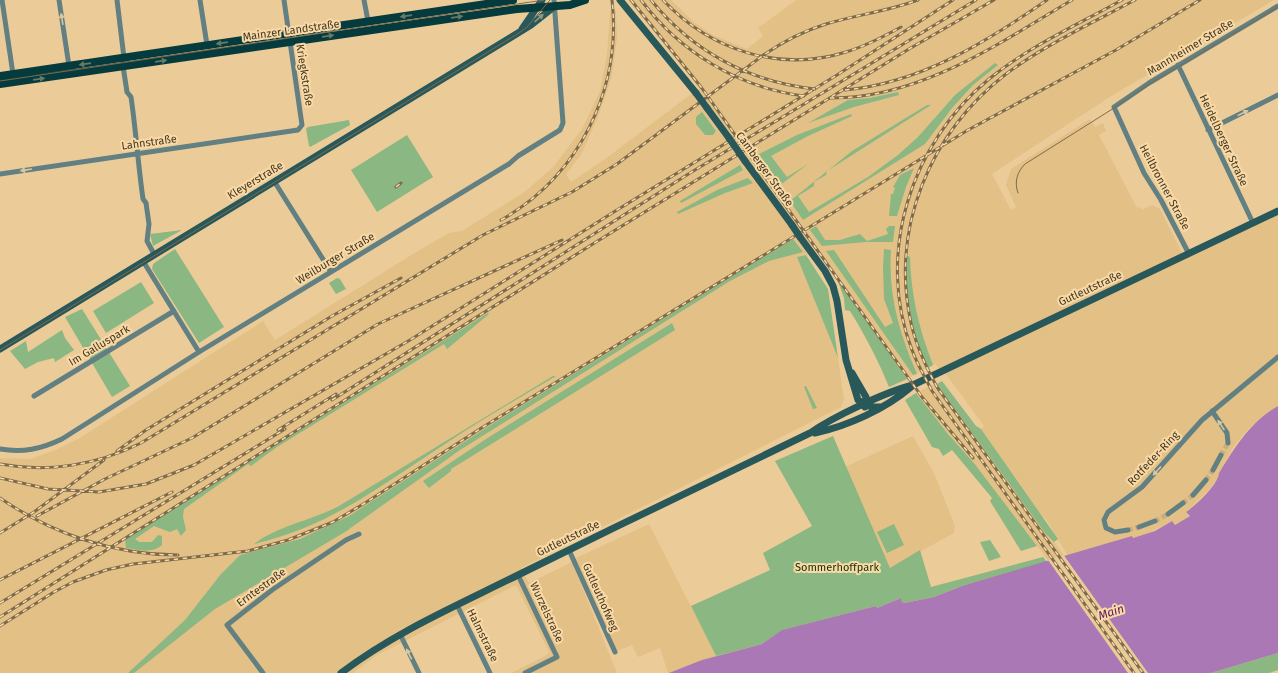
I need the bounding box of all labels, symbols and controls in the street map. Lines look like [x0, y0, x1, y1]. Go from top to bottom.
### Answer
one-way arrow [59, 13, 65, 25]
one-way arrow [400, 13, 412, 19]
one-way arrow [450, 14, 463, 20]
one-way arrow [534, 14, 544, 23]
street label: Mainzer Landstraße [242, 17, 340, 44]
street label: Mannheimer Straße [1145, 17, 1236, 78]
one-way arrow [322, 33, 334, 39]
one-way arrow [216, 40, 228, 46]
street label: Kriegkstraße [293, 43, 316, 107]
one-way arrow [155, 58, 167, 64]
one-way arrow [79, 61, 91, 67]
one-way arrow [33, 76, 45, 82]
street label: Heidelberger Straße [1197, 92, 1251, 188]
one-way arrow [1237, 110, 1249, 116]
street label: Camberger Straße [733, 129, 796, 209]
street label: Lahnstraße [121, 132, 178, 153]
street label: Heilbronner Straße [1137, 142, 1193, 232]
street label: Kleyerstraße [225, 159, 285, 202]
one-way arrow [20, 168, 32, 174]
street label: Weilburger Straße [294, 230, 377, 287]
street label: Gutleutstraße [1057, 268, 1124, 309]
street label: Im Galluspark [66, 322, 132, 369]
one-way arrow [1217, 419, 1225, 430]
street label: Rotfeder-Ring [1125, 428, 1182, 488]
one-way arrow [1152, 465, 1161, 476]
street label: Gutleutstraße [535, 518, 602, 559]
street label: Gutleuthofweg [580, 561, 621, 633]
park label: Sommerhoffpark [795, 561, 879, 574]
street label: Erntestraße [234, 565, 288, 610]
street label: Wurzelstraße [527, 580, 566, 644]
water label: Main [1096, 601, 1126, 623]
street label: Halmstraße [464, 607, 501, 664]
one-way arrow [406, 648, 413, 659]

